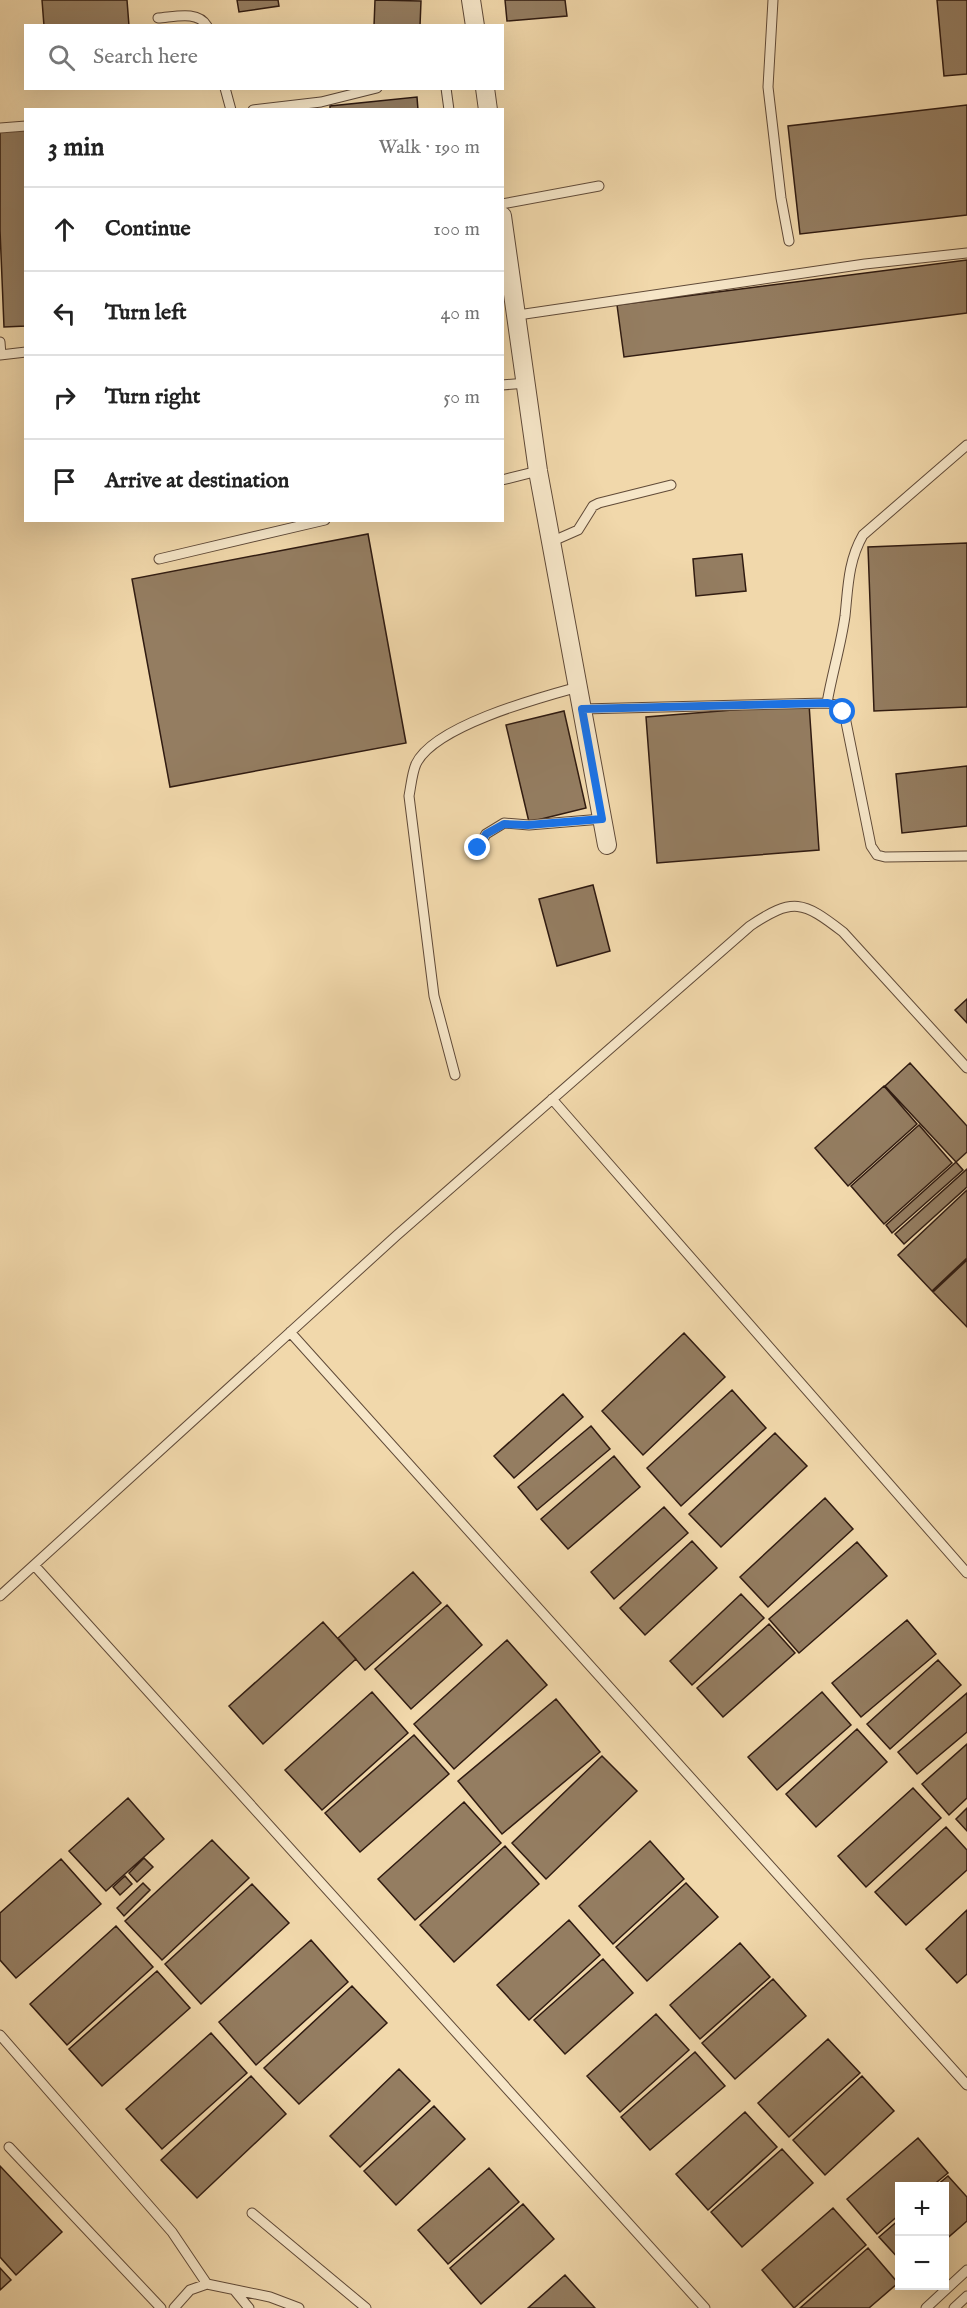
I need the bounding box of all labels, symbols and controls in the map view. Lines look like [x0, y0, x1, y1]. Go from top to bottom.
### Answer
search box [24, 24, 504, 90]
icon: search [45, 41, 78, 74]
text: Search here [93, 43, 198, 71]
text: 3 min [48, 131, 104, 164]
text: Walk · 190 m [378, 135, 480, 160]
icon: ahead [48, 213, 81, 246]
text: Continue [105, 215, 191, 243]
text: 100 m [433, 217, 480, 242]
icon: left [48, 297, 81, 330]
text: Turn left [105, 299, 187, 327]
text: 40 m [441, 301, 480, 326]
icon: right [48, 381, 81, 414]
text: Turn right [105, 383, 200, 411]
text: 50 m [443, 385, 480, 410]
icon: arrive [48, 465, 81, 498]
text: Arrive at destination [105, 467, 289, 495]
route start [829, 698, 855, 724]
route end [464, 834, 490, 860]
map controls [895, 2182, 949, 2290]
button: + [895, 2182, 949, 2236]
button: − [895, 2236, 949, 2290]

